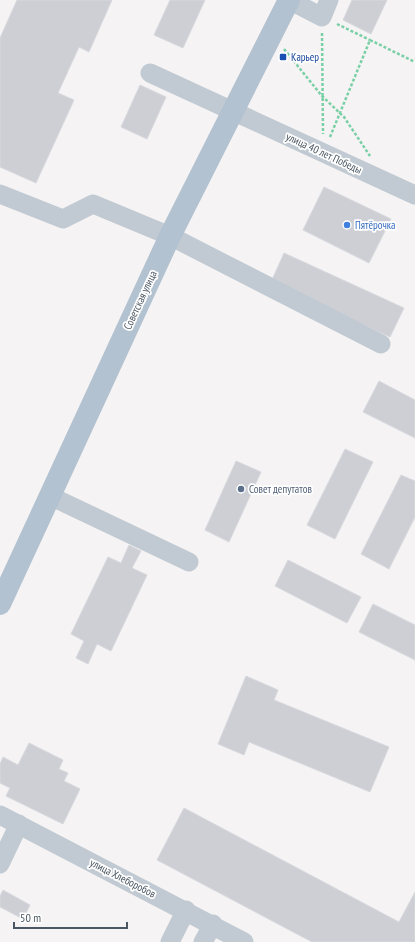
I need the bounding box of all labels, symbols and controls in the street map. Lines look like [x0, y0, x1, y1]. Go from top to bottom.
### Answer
place label: Карьер [291, 50, 319, 64]
marker: Карьер [278, 52, 288, 62]
street label: улица 40 лет Победы [284, 129, 364, 177]
place label: Пятёрочка [355, 218, 396, 232]
marker: Пятёрочка [342, 220, 352, 230]
street label: Советская улица [120, 268, 160, 332]
place label: Совет депутатов [249, 482, 312, 496]
marker: Совет депутатов [236, 484, 246, 494]
street label: улица Хлеборобов [88, 855, 159, 901]
scale bar [14, 904, 127, 930]
text: 50 m [20, 910, 41, 925]

